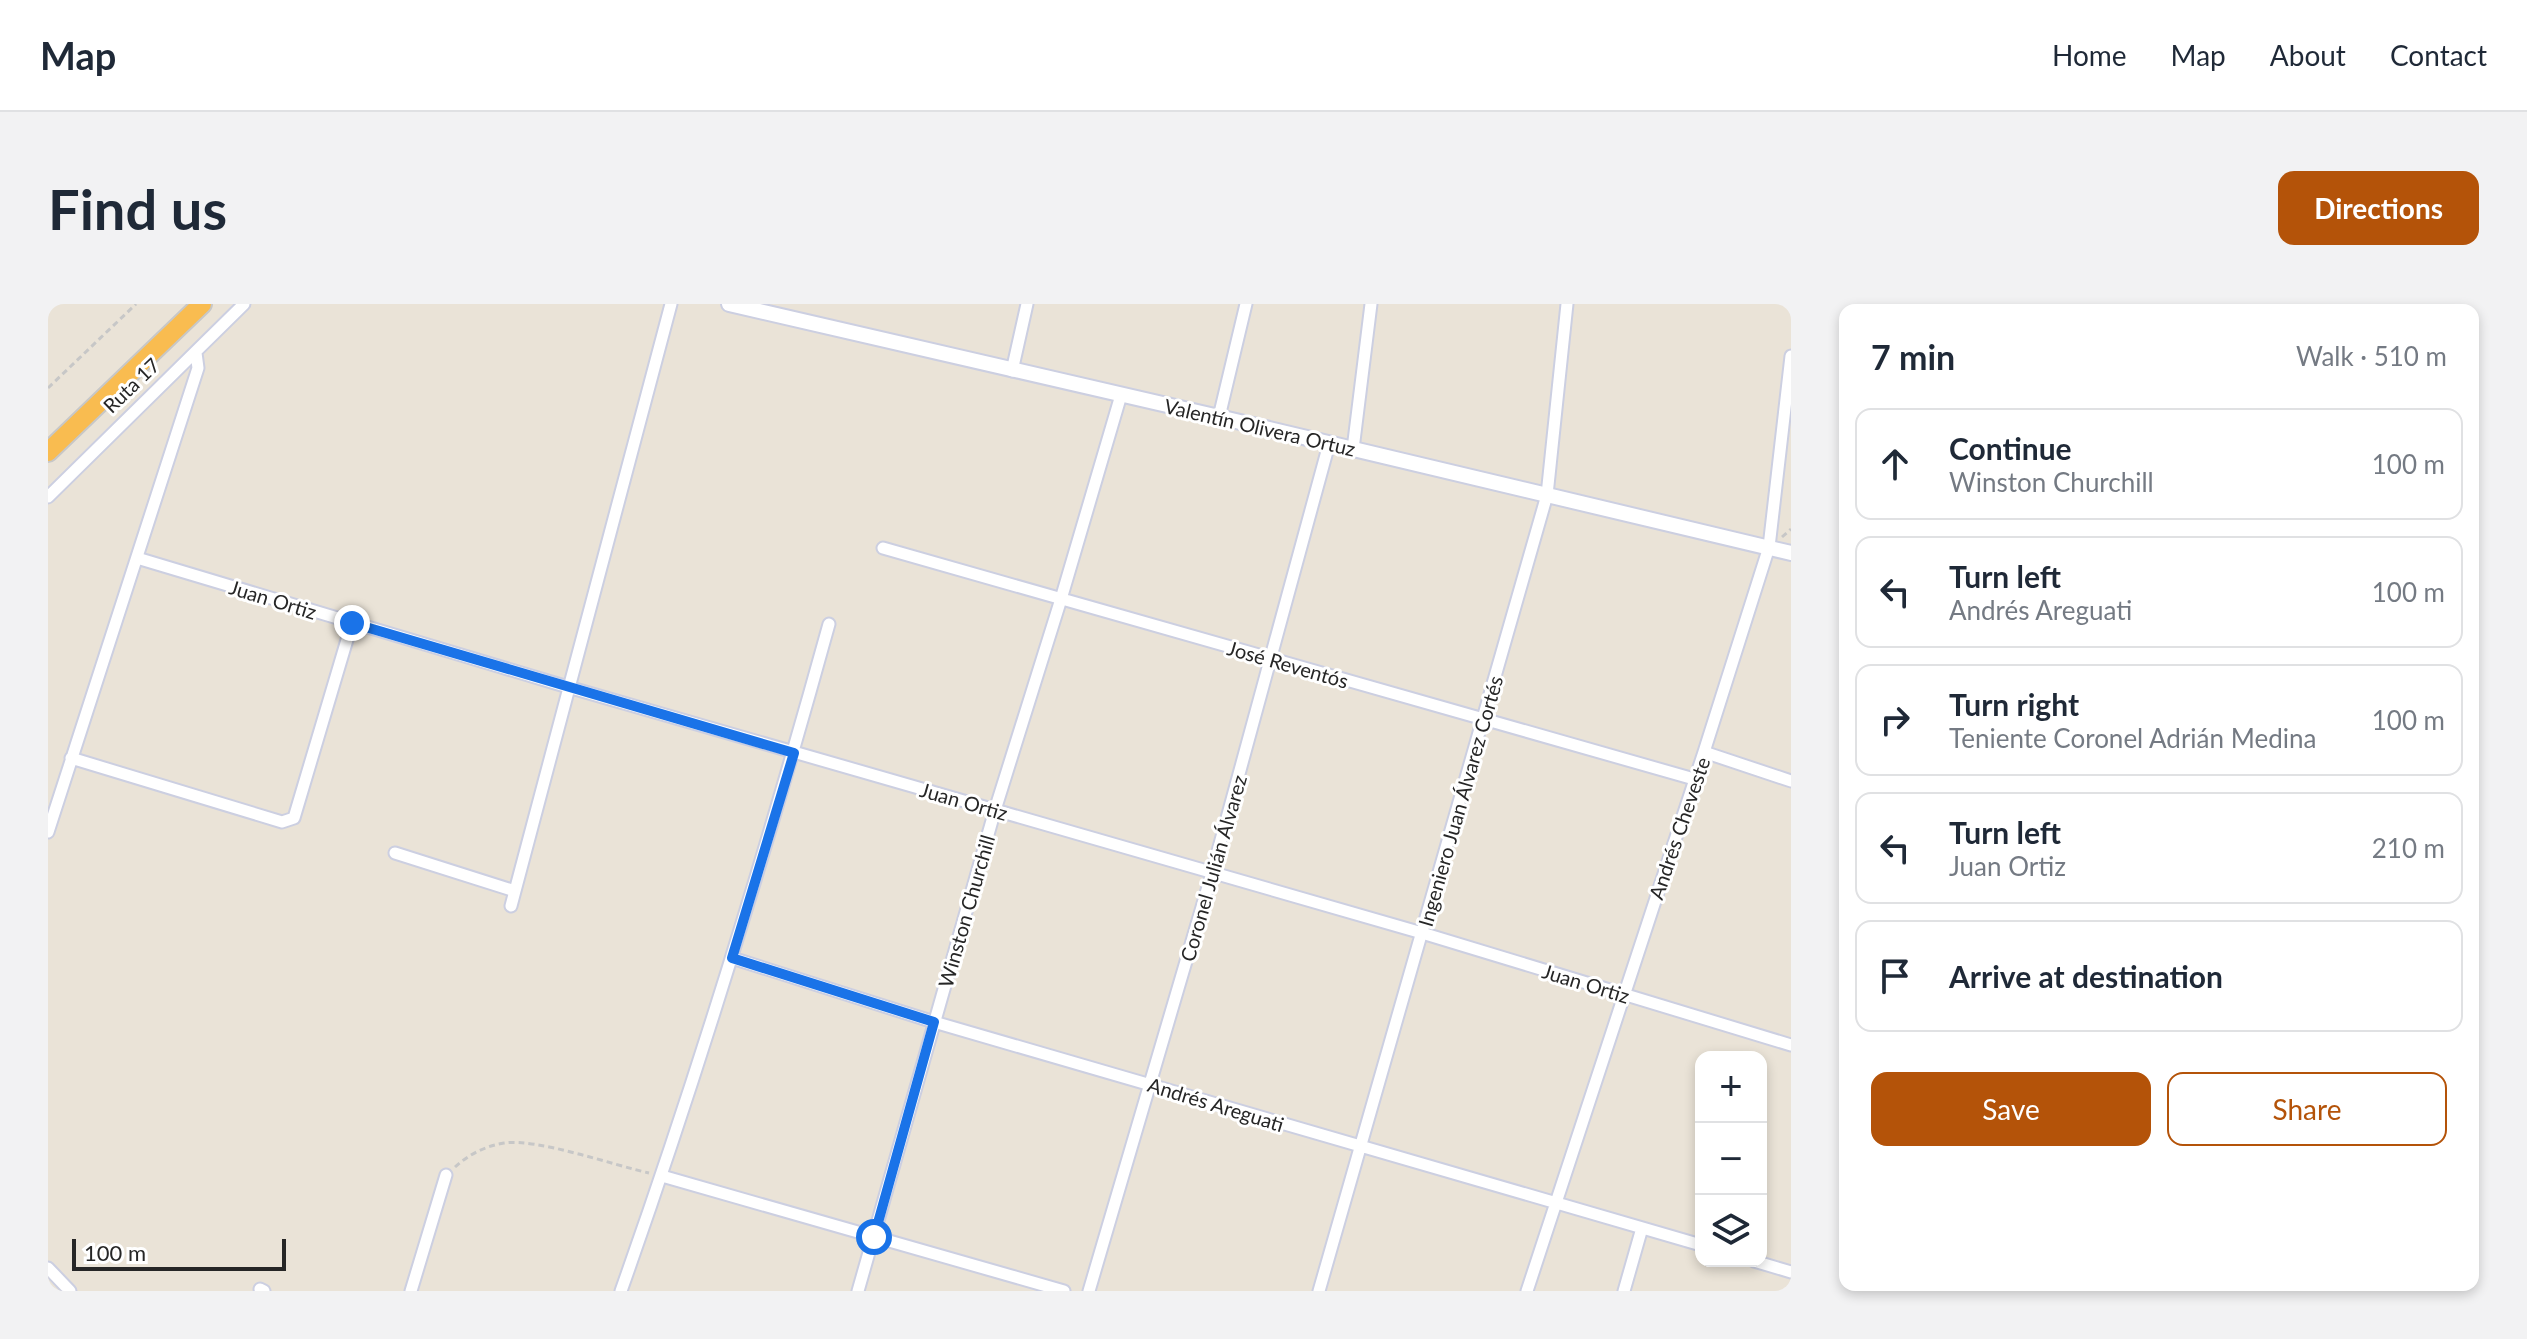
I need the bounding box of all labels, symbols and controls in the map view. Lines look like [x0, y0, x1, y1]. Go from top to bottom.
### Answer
text: Map [40, 32, 116, 78]
text: Home [2052, 38, 2127, 72]
text: Map [2171, 38, 2226, 72]
text: About [2270, 38, 2346, 72]
text: Contact [2390, 38, 2487, 72]
button: Directions [2278, 171, 2479, 245]
text: Find us [48, 175, 227, 242]
text: 7 min [1871, 336, 1955, 377]
text: Walk · 510 m [2296, 340, 2447, 372]
street label: Ruta 17 [98, 353, 164, 417]
street label: Valentín Olivera Ortuz [1162, 393, 1358, 461]
text: Continue [1949, 430, 2072, 466]
icon: ahead [1873, 442, 1917, 486]
text: 100 m [2372, 448, 2445, 480]
text: Winston Churchill [1949, 466, 2154, 498]
text: Turn left [1949, 558, 2061, 594]
icon: left [1873, 570, 1917, 614]
street label: Juan Ortiz [226, 574, 320, 624]
text: 100 m [2372, 576, 2445, 608]
text: Andrés Areguati [1949, 594, 2132, 626]
route end [334, 605, 370, 641]
street label: José Reventós [1225, 635, 1351, 693]
street label: Ingeniero Juan Álvarez Cortés [1413, 673, 1507, 929]
text: Turn right [1949, 686, 2079, 722]
icon: right [1873, 698, 1917, 742]
text: 100 m [2372, 704, 2445, 736]
text: Teniente Coronel Adrián Medina [1949, 722, 2316, 754]
street label: Andrés Cheveste [1643, 754, 1715, 902]
street label: Coronel Julián Álvarez [1175, 772, 1251, 964]
street label: Juan Ortiz [917, 777, 1011, 825]
text: Turn left [1949, 814, 2061, 850]
icon: left [1873, 826, 1917, 870]
street label: Winston Churchill [933, 832, 999, 990]
text: 210 m [2372, 832, 2445, 864]
text: Juan Ortiz [1949, 850, 2066, 882]
icon: arrive [1873, 954, 1917, 998]
street label: Juan Ortiz [1539, 958, 1633, 1008]
text: Arrive at destination [1949, 958, 2223, 994]
map controls [1695, 1051, 1767, 1267]
button: + [1695, 1051, 1767, 1123]
street label: Andrés Areguati [1145, 1072, 1287, 1136]
button: Save [1871, 1072, 2151, 1146]
button: Share [2167, 1072, 2447, 1146]
button: − [1695, 1123, 1767, 1195]
button: layers [1695, 1195, 1767, 1267]
route start [856, 1219, 892, 1255]
scale bar [72, 1235, 286, 1271]
text: 100 m [84, 1239, 146, 1266]

